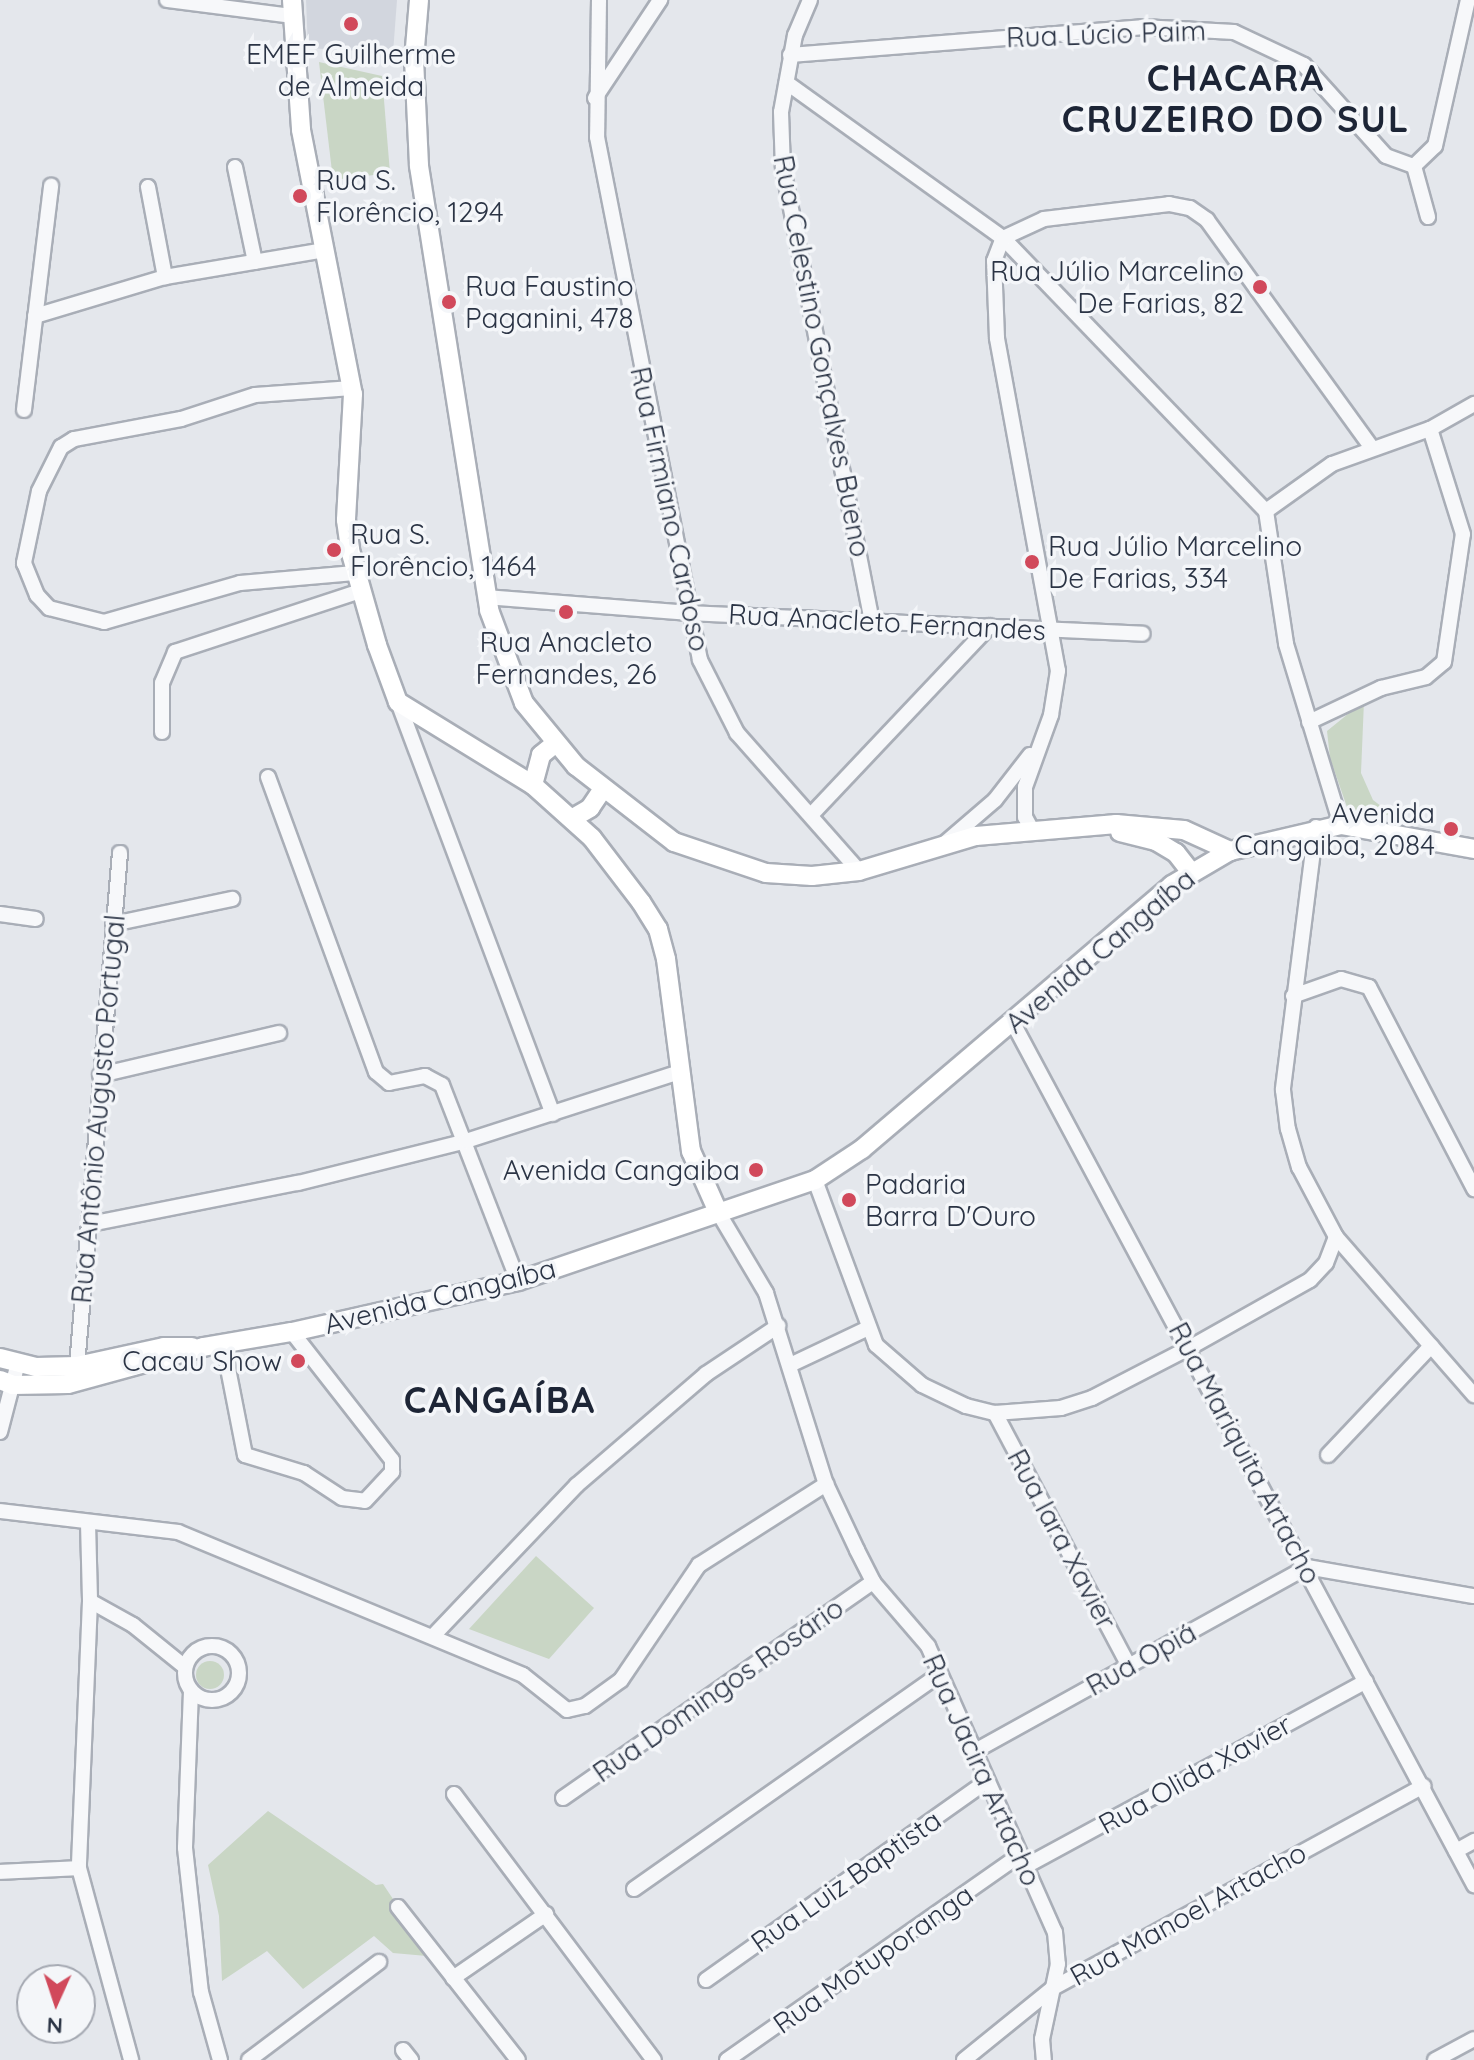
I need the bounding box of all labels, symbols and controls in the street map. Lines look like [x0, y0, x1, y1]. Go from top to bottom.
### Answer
street label: Rua Lúcio Paim [1006, 14, 1206, 54]
marker: EMEF Guilherme de Almeida [342, 15, 360, 33]
place label: EMEF Guilherme de Almeida [246, 37, 456, 103]
district label: CHACARA CRUZEIRO DO SUL [1062, 55, 1410, 140]
street label: Rua Celestino Gonçalves Bueno [767, 152, 877, 560]
place label: Rua S. Florêncio, 1294 [316, 163, 504, 229]
marker: Rua S. Florêncio, 1294 [291, 187, 309, 205]
place label: Rua Júlio Marcelino De Farias, 82 [990, 254, 1244, 320]
place label: Rua Faustino Paganini, 478 [465, 269, 634, 335]
marker: Rua Júlio Marcelino De Farias, 82 [1251, 278, 1269, 296]
marker: Rua Faustino Paganini, 478 [440, 293, 458, 311]
street label: Rua Firmiano Cardoso [623, 364, 717, 654]
place label: Rua S. Florêncio, 1464 [350, 517, 537, 583]
place label: Rua Júlio Marcelino De Farias, 334 [1048, 529, 1302, 595]
marker: Rua S. Florêncio, 1464 [325, 541, 343, 559]
marker: Rua Júlio Marcelino De Farias, 334 [1023, 553, 1041, 571]
street label: Rua Anacleto Fernandes [727, 597, 1047, 647]
marker: Rua Anacleto Fernandes, 26 [557, 603, 575, 621]
place label: Rua Anacleto Fernandes, 26 [476, 625, 656, 691]
place label: Avenida Cangaiba, 2084 [1234, 796, 1435, 862]
marker: Avenida Cangaiba, 2084 [1442, 820, 1460, 838]
street label: Avenida Cangaíba [998, 862, 1202, 1040]
street label: Rua Antônio Augusto Portugal [64, 913, 132, 1305]
place label: Avenida Cangaiba [503, 1153, 740, 1187]
marker: Avenida Cangaiba [747, 1161, 765, 1179]
place label: Padaria Barra D'Ouro [865, 1167, 1036, 1233]
marker: Padaria Barra D'Ouro [840, 1191, 858, 1209]
street label: Avenida Cangaíba [321, 1251, 559, 1341]
street label: Rua Mariquita Artacho [1162, 1316, 1328, 1590]
place label: Cacau Show [122, 1344, 282, 1378]
marker: Cacau Show [289, 1352, 307, 1370]
district label: CANGAÍBA [404, 1378, 596, 1422]
street label: Rua Iara Xavier [1000, 1443, 1124, 1635]
street label: Rua Domingos Rosário [586, 1591, 850, 1789]
street label: Rua Opiá [1080, 1615, 1202, 1703]
street label: Rua Jacira Artacho [916, 1649, 1048, 1891]
street label: Rua Olida Xavier [1093, 1707, 1297, 1841]
street label: Rua Luiz Baptista [745, 1803, 947, 1959]
street label: Rua Manoel Artacho [1064, 1835, 1312, 1993]
street label: Rua Motuporanga [767, 1877, 979, 2041]
north arrow [16, 1964, 96, 2044]
text: N [46, 2012, 64, 2040]

